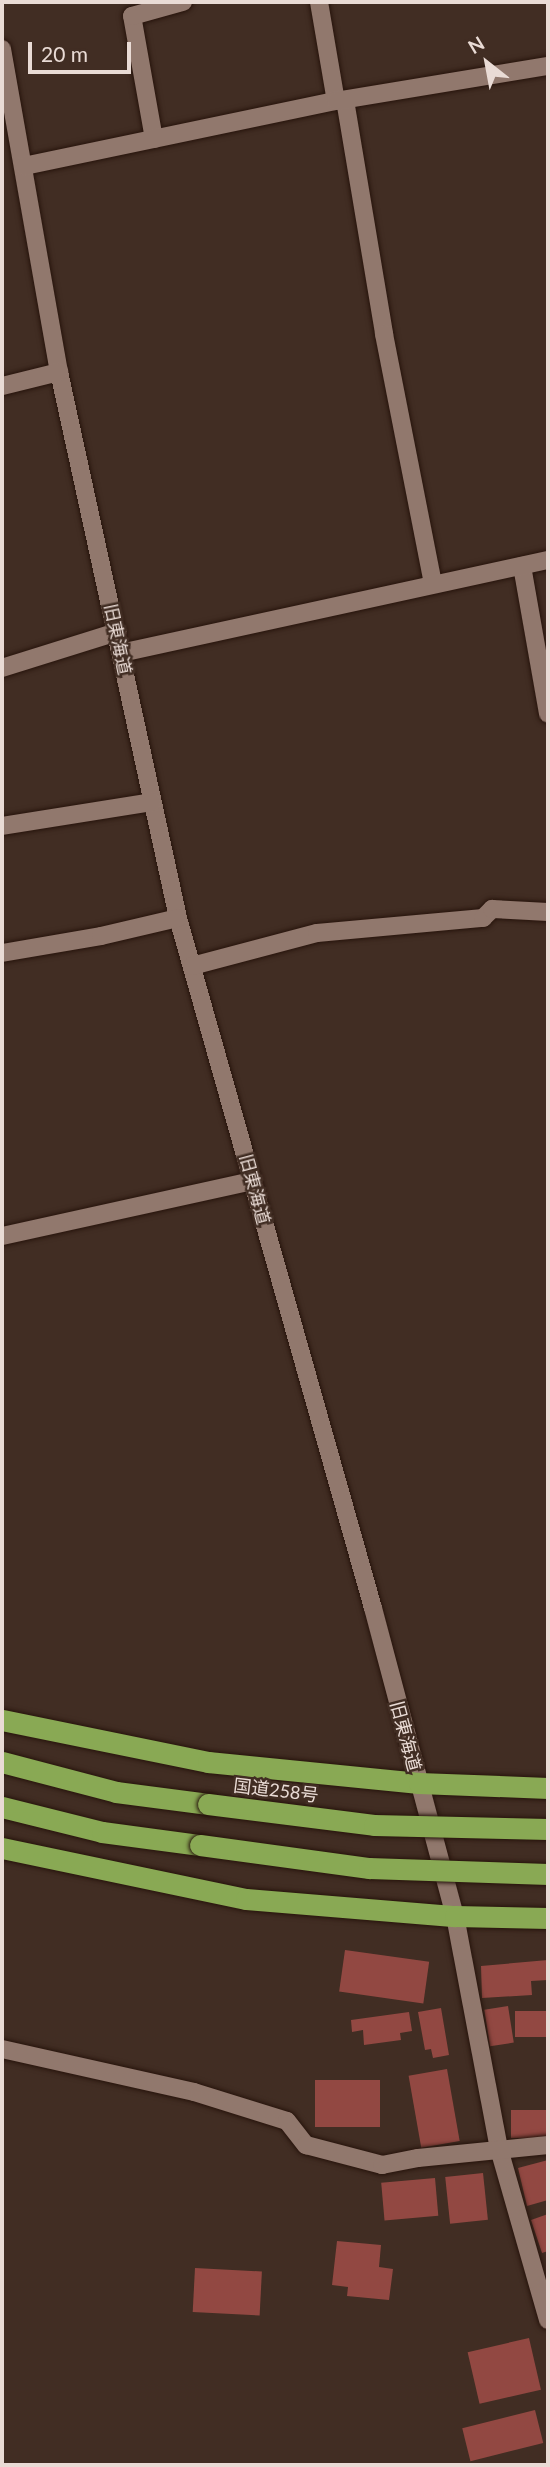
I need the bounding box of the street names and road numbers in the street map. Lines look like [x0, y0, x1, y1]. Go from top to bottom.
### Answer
street label: 旧東海道 [100, 602, 136, 676]
street label: 旧東海道 [235, 1151, 275, 1227]
street label: 旧東海道 [386, 1698, 426, 1774]
street label: 国道258号 [232, 1774, 320, 1806]

